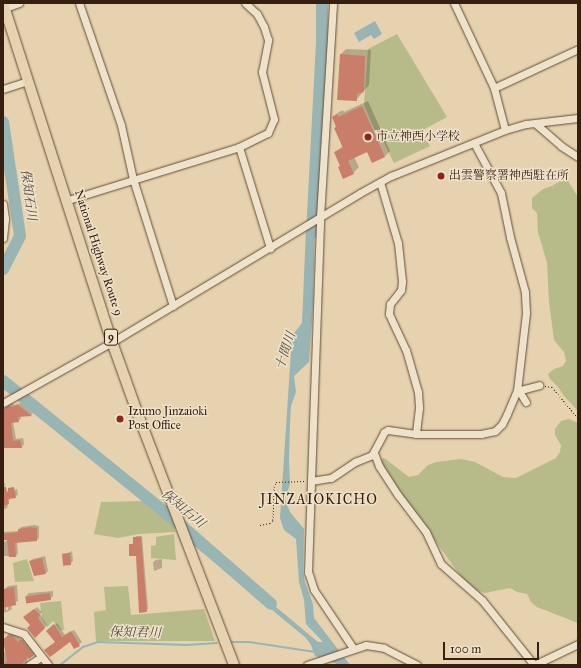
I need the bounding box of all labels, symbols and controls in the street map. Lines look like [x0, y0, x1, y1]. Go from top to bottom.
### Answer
place label: 市立神西小学校 [376, 130, 460, 144]
marker: 市立神西小学校 [363, 132, 373, 142]
water label: 保知石川 [17, 168, 39, 222]
place label: 出雲警察署神西駐在所 [449, 169, 569, 183]
marker: 出雲警察署神西駐在所 [436, 171, 446, 181]
street label: National Highway Route 9 [71, 188, 125, 318]
road number: 9 [104, 328, 118, 346]
water label: 十間川 [273, 330, 299, 372]
place label: Izumo Jinzaioki Post Office [128, 405, 207, 433]
marker: Izumo Jinzaioki Post Office [115, 414, 125, 424]
water label: 保知石川 [158, 486, 208, 532]
district label: JINZAIOKICHO [260, 492, 378, 508]
water label: 保知君川 [109, 625, 161, 641]
scale bar [445, 634, 541, 660]
text: 100 m [450, 642, 481, 656]

